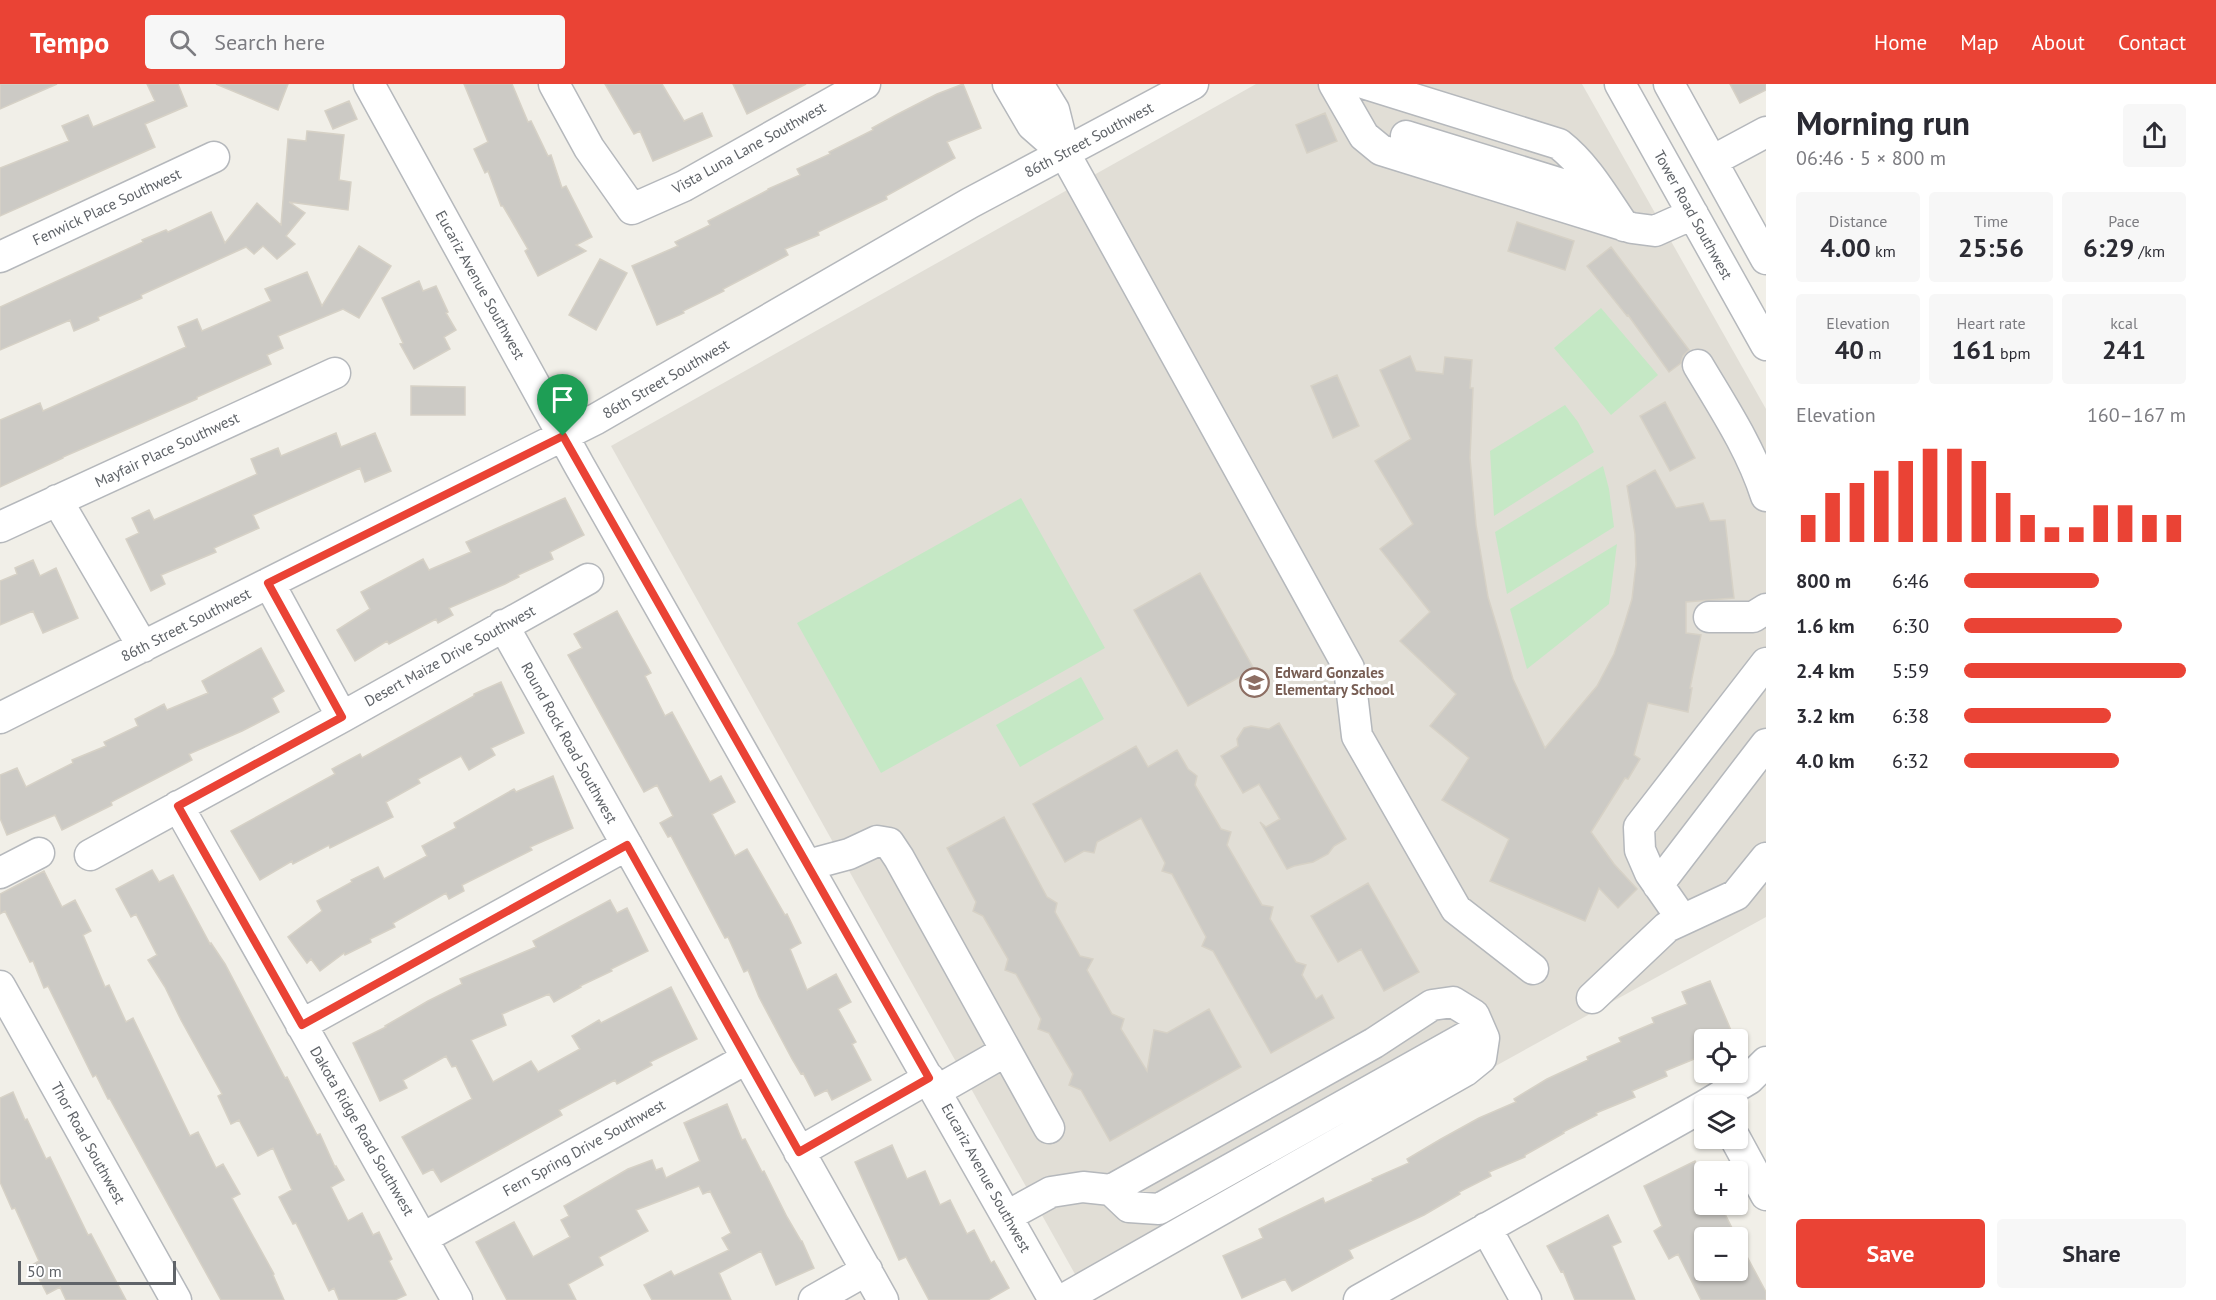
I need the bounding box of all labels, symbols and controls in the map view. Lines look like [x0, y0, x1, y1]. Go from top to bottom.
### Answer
search box [145, 15, 565, 69]
text: Tempo [30, 24, 109, 61]
icon: search [166, 26, 199, 59]
text: Search here [214, 28, 325, 56]
text: Home [1874, 29, 1927, 56]
text: Map [1960, 29, 1999, 56]
text: About [2032, 29, 2085, 56]
text: Contact [2118, 29, 2186, 56]
street label: Vista Luna Lane Southwest [668, 97, 829, 198]
street label: 86th Street Southwest [1021, 98, 1156, 182]
text: Morning run [1796, 101, 1970, 144]
button: share [2123, 104, 2186, 167]
text: 06:46 · 5 × 800 m [1796, 145, 1946, 171]
street label: Tower Road Southwest [1650, 147, 1737, 283]
street label: Fenwick Place Southwest [30, 164, 184, 249]
street label: Eucariz Avenue Southwest [432, 207, 529, 363]
text: Distance [1829, 211, 1887, 231]
text: Time [1974, 211, 2008, 231]
text: Pace [2108, 211, 2140, 231]
text: 4.00 [1820, 231, 1871, 264]
text: 25:56 [1958, 231, 2024, 264]
text: 6:29 [2083, 231, 2134, 264]
text: km [1871, 241, 1896, 261]
text: /km [2134, 241, 2165, 261]
text: Elevation [1826, 313, 1890, 333]
text: Heart rate [1956, 313, 2026, 333]
text: kcal [2110, 313, 2138, 333]
text: 40 [1835, 333, 1864, 366]
text: 161 [1952, 333, 1996, 366]
text: 241 [2102, 333, 2146, 366]
street label: 86th Street Southwest [599, 335, 733, 423]
text: m [1864, 343, 1881, 363]
text: bpm [1996, 343, 2030, 363]
pin [537, 374, 588, 436]
icon: arrive [546, 383, 579, 416]
text: Elevation [1796, 402, 1876, 428]
text: 160–167 m [2087, 402, 2186, 428]
street label: Mayfair Place Southwest [92, 408, 242, 491]
text: 800 m [1796, 568, 1851, 594]
text: 6:46 [1892, 568, 1929, 594]
street label: 86th Street Southwest [118, 584, 254, 666]
street label: Desert Maize Drive Southwest [361, 601, 538, 710]
text: 1.6 km [1796, 613, 1855, 639]
text: 6:30 [1892, 613, 1929, 639]
text: 2.4 km [1796, 658, 1855, 684]
text: 5:59 [1892, 658, 1929, 684]
street label: Round Rock Road Southwest [517, 659, 622, 827]
place label: Edward Gonzales Elementary School [1275, 663, 1395, 699]
school or university icon: Edward Gonzales Elementary School [1238, 666, 1270, 698]
text: 3.2 km [1796, 703, 1855, 729]
text: 6:38 [1892, 703, 1929, 729]
text: 4.0 km [1796, 748, 1855, 774]
text: 6:32 [1892, 748, 1929, 774]
map controls [1694, 1029, 1748, 1281]
button: locate [1694, 1029, 1748, 1083]
street label: Dakota Ridge Road Southwest [306, 1043, 419, 1219]
street label: Thor Road Southwest [47, 1078, 130, 1207]
street label: Fern Spring Drive Southwest [499, 1095, 668, 1200]
button: layers [1694, 1095, 1748, 1149]
street label: Eucariz Avenue Southwest [938, 1100, 1035, 1256]
button: + [1694, 1161, 1748, 1215]
button: Save [1796, 1219, 1985, 1288]
button: Share [1997, 1219, 2186, 1288]
button: − [1694, 1227, 1748, 1281]
scale bar [18, 1258, 176, 1286]
text: 50 m [27, 1261, 62, 1281]

